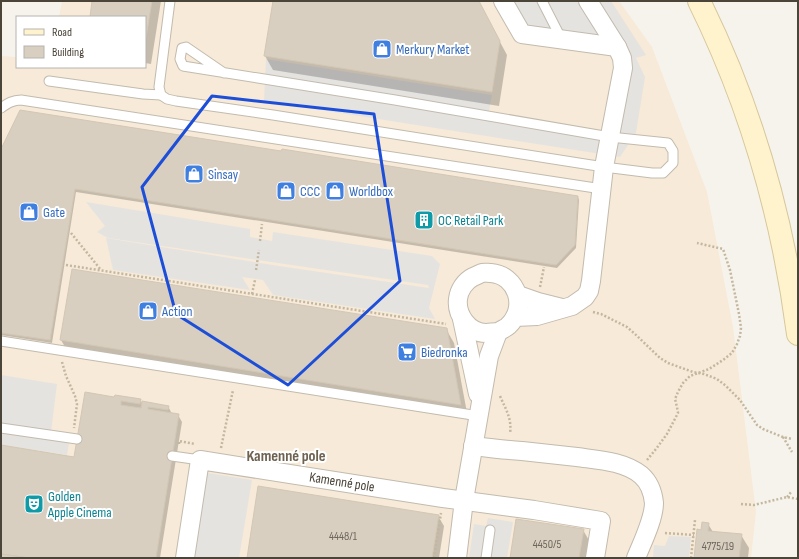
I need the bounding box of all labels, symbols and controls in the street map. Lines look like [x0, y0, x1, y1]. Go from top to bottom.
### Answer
legend [16, 16, 146, 68]
text: Road [52, 25, 72, 40]
shop icon: Merkury Market [371, 38, 393, 60]
place label: Merkury Market [396, 41, 470, 58]
text: Building [52, 45, 84, 60]
shop icon: Sinsay [183, 163, 205, 185]
place label: Sinsay [208, 166, 239, 183]
shop icon: CCC [275, 180, 297, 202]
shop icon: Worldbox [324, 180, 346, 202]
place label: CCC [300, 183, 320, 200]
place label: Worldbox [349, 183, 394, 200]
shop icon: Gate [18, 201, 40, 223]
place label: Gate [43, 204, 65, 221]
building icon: OC Retail Park [413, 209, 435, 231]
place label: OC Retail Park [438, 212, 504, 229]
shop icon: Action [137, 300, 159, 322]
place label: Action [161, 303, 192, 320]
supermarket icon: Biedronka [396, 341, 418, 363]
place label: Biedronka [421, 344, 468, 361]
district label: Kamenné pole [246, 447, 326, 466]
street label: Kamenné pole [308, 468, 376, 496]
place label: Golden Apple Cinema [47, 488, 112, 521]
theatre icon: Golden Apple Cinema [23, 493, 45, 515]
house number: 4448/1 [329, 529, 358, 544]
house number: 4450/5 [533, 537, 561, 552]
house number: 4775/19 [702, 539, 734, 554]

